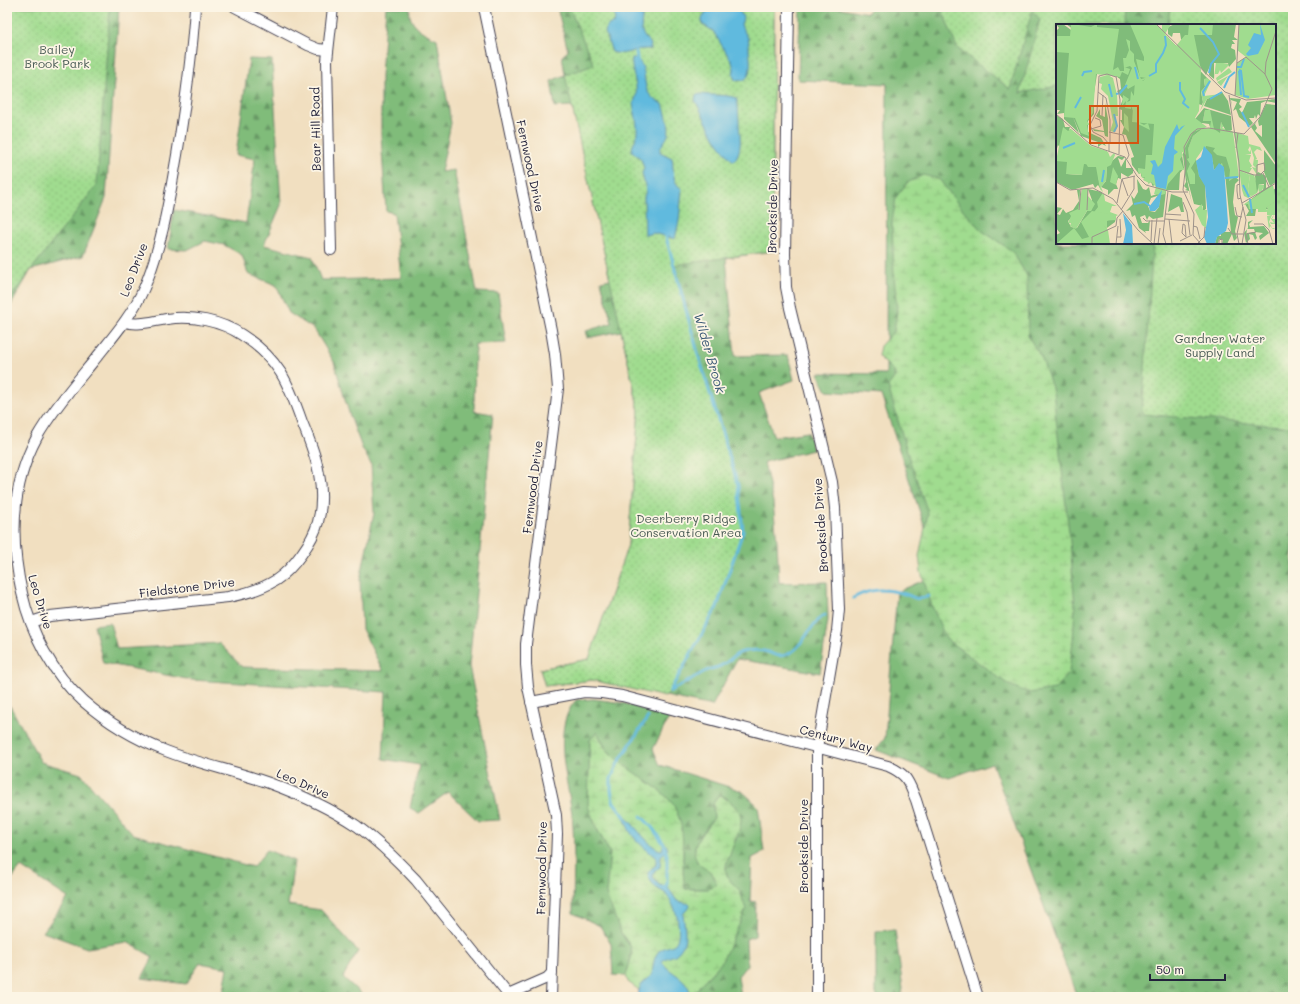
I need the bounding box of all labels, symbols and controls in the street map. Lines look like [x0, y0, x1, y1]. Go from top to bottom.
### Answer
inset map [1056, 24, 1276, 244]
park label: Bailey Brook Park [24, 41, 90, 71]
street label: Bear Hill Road [306, 86, 324, 171]
street label: Fernwood Drive [513, 118, 549, 213]
street label: Brookside Drive [763, 159, 781, 253]
street label: Leo Drive [115, 240, 151, 299]
water label: Wilder Brook [691, 311, 730, 396]
park label: Gardner Water Supply Land [1175, 330, 1265, 360]
street label: Fernwood Drive [518, 439, 546, 534]
street label: Brookside Drive [809, 478, 831, 573]
park label: Deerberry Ridge Conservation Area [630, 510, 742, 540]
street label: Leo Drive [25, 572, 57, 631]
street label: Fieldstone Drive [138, 573, 236, 601]
street label: Century Way [798, 721, 875, 755]
street label: Leo Drive [274, 764, 332, 802]
street label: Brookside Drive [795, 799, 811, 893]
street label: Fernwood Drive [532, 821, 550, 915]
scale bar [1150, 956, 1225, 982]
text: 50 m [1156, 961, 1184, 977]

